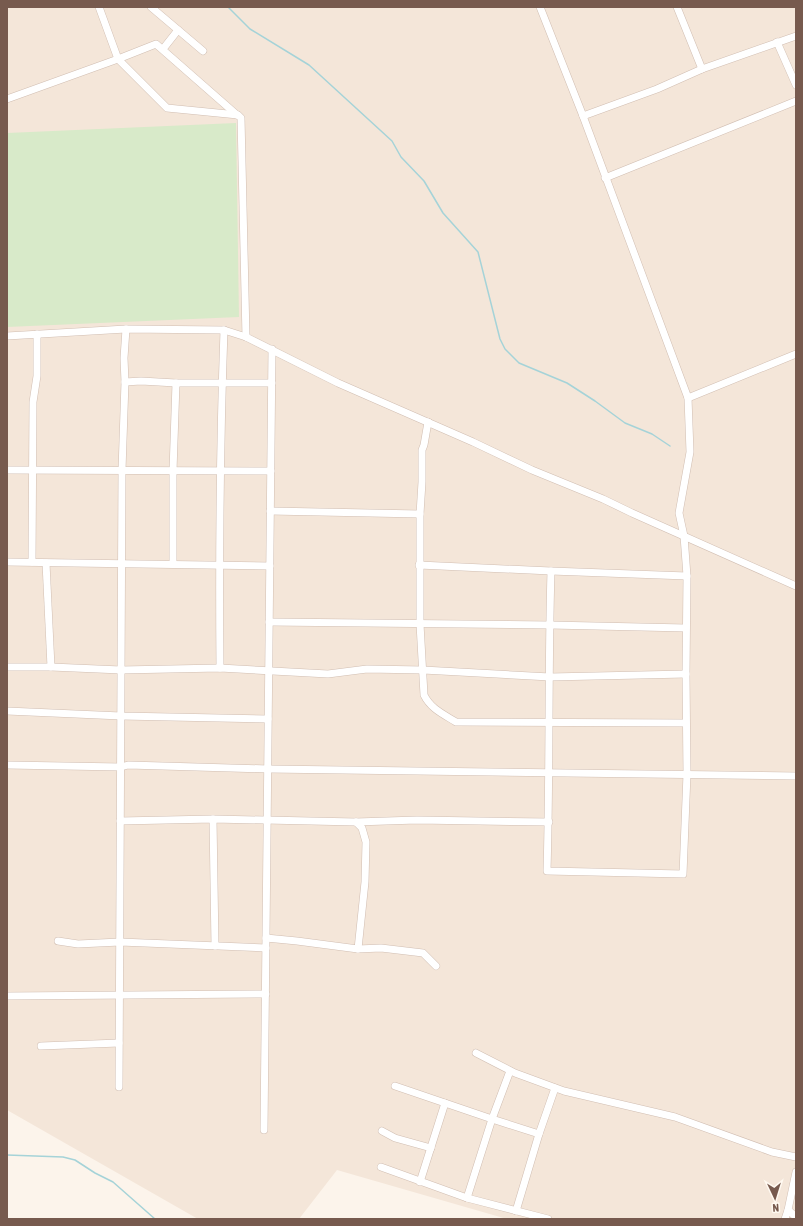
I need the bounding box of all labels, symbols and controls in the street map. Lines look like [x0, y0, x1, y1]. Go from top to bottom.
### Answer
north arrow [755, 1178, 795, 1218]
text: N [772, 1202, 779, 1214]

